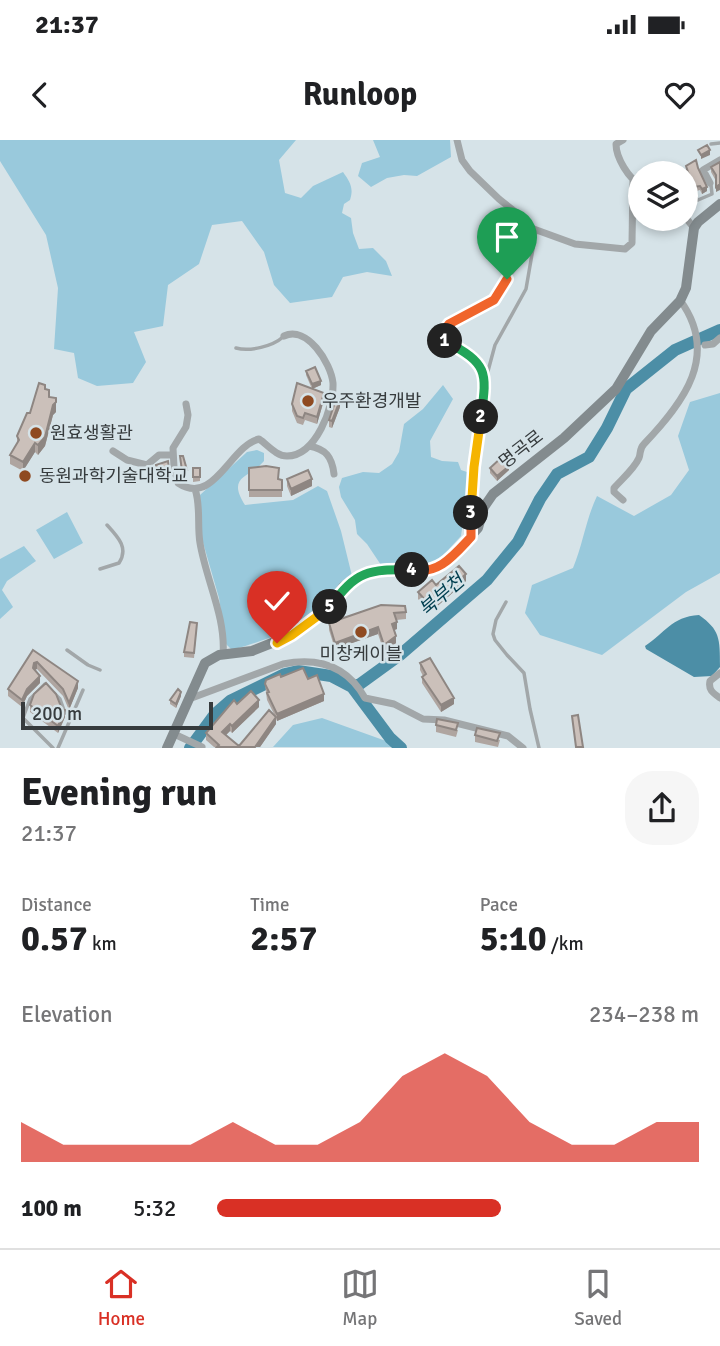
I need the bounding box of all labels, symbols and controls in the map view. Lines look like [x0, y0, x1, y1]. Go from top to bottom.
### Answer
text: 21:37 [35, 9, 99, 41]
text: Runloop [303, 75, 417, 114]
icon: back [21, 76, 59, 114]
icon: heart [661, 76, 699, 114]
map controls [628, 161, 698, 231]
button: layers [628, 161, 698, 231]
pin [477, 207, 537, 279]
icon: arrive [488, 218, 526, 256]
pin: 1 [428, 324, 462, 358]
text: 1 [439, 328, 450, 352]
place label: 우주환경개발 [322, 390, 421, 412]
marker: 우주환경개발 [300, 393, 316, 409]
pin: 2 [463, 400, 498, 434]
text: 2 [475, 404, 486, 428]
place label: 원효생활관 [50, 422, 133, 444]
marker: 원효생활관 [28, 425, 44, 441]
street label: 명곡로 [495, 425, 547, 473]
place label: 동원과학기술대학교 [39, 465, 188, 487]
marker: 동원과학기술대학교 [17, 468, 33, 484]
pin: 3 [454, 496, 489, 530]
text: 3 [465, 500, 476, 524]
pin: 4 [394, 552, 430, 588]
text: 4 [406, 557, 417, 581]
water label: 북부천 [414, 569, 470, 622]
pin [247, 571, 307, 643]
icon: check [258, 582, 296, 620]
pin: 5 [312, 589, 348, 624]
text: 5 [324, 594, 335, 618]
marker: 미창케이블 [353, 624, 369, 640]
place label: 미창케이블 [320, 643, 402, 665]
scale bar [21, 698, 214, 730]
text: 200 m [32, 702, 82, 726]
text: Evening run [21, 769, 217, 816]
button: share [625, 771, 699, 845]
text: 21:37 [21, 819, 77, 848]
text: Distance [21, 893, 92, 917]
text: Time [250, 893, 289, 917]
text: Pace [480, 893, 518, 917]
text: 0.57 [21, 917, 88, 960]
text: 2:57 [250, 917, 317, 960]
text: 5:10 [480, 917, 547, 960]
text: km [88, 932, 117, 956]
text: /km [547, 932, 584, 956]
text: Elevation [21, 1000, 113, 1029]
text: 234–238 m [589, 1000, 699, 1029]
text: 100 m [21, 1194, 82, 1223]
text: 5:32 [133, 1194, 176, 1223]
tab: Home [98, 1265, 145, 1331]
tab: Map [341, 1265, 379, 1331]
tab: Saved [574, 1265, 622, 1331]

